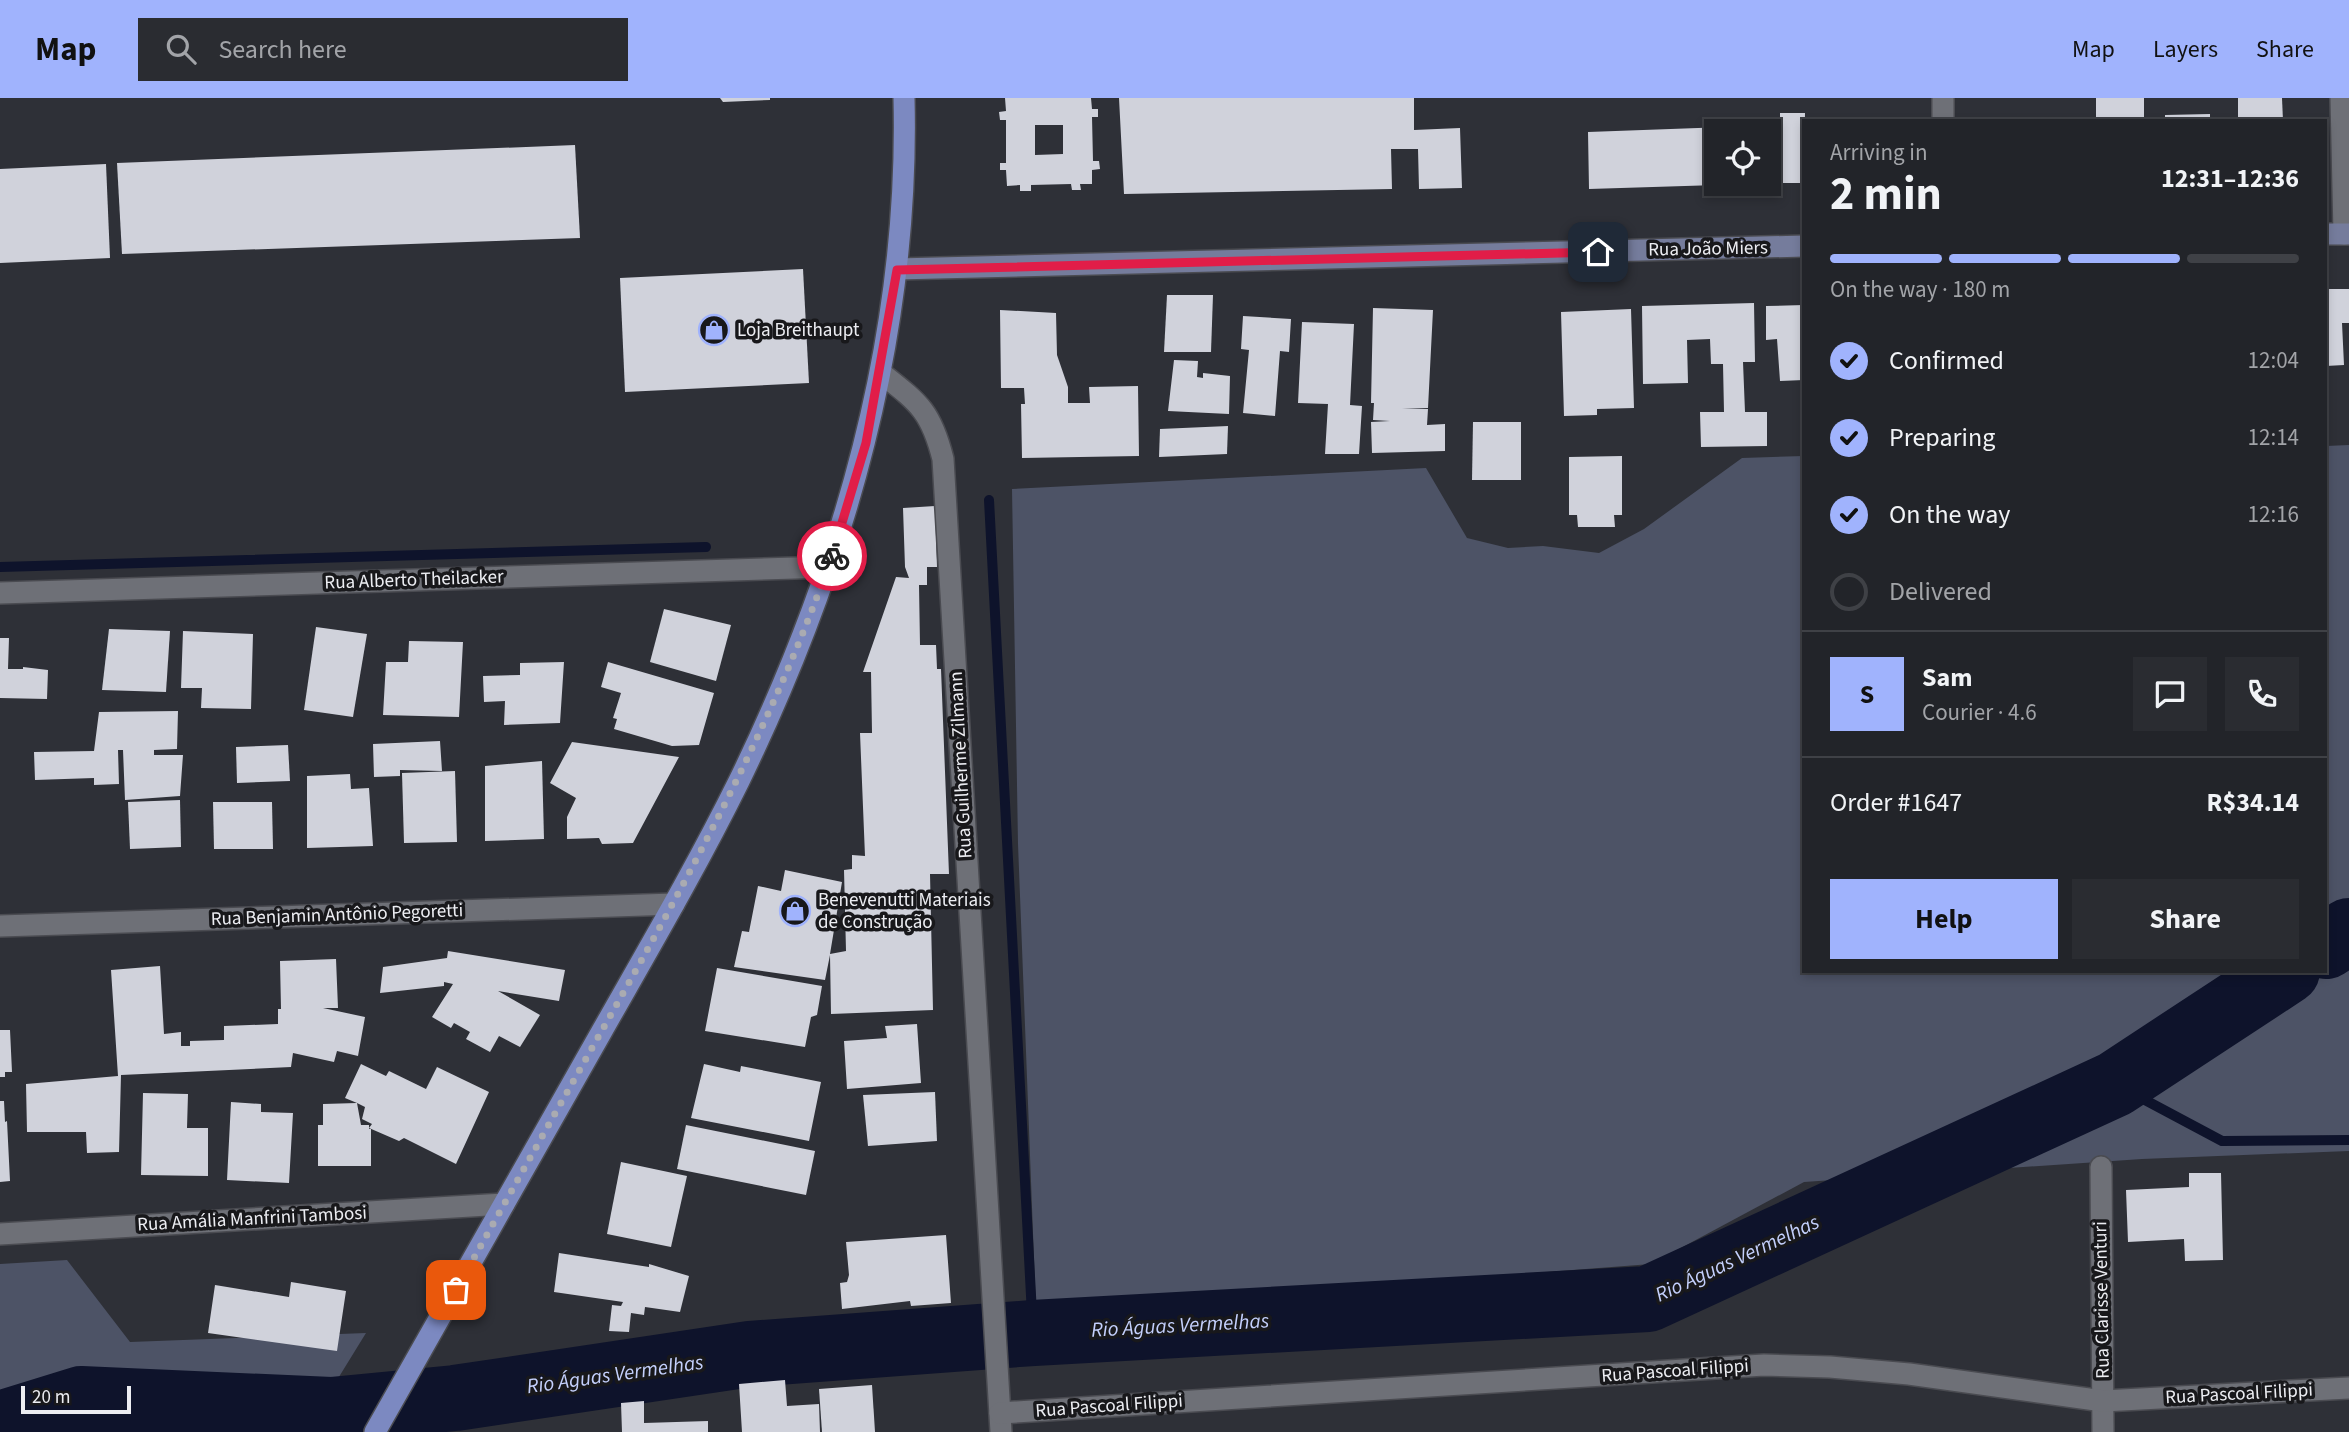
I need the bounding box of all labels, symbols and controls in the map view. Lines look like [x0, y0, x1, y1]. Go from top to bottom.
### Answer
search box [138, 18, 628, 81]
text: Map [35, 26, 96, 73]
icon: search [162, 30, 200, 68]
text: Search here [218, 31, 347, 68]
text: Map [2072, 32, 2115, 67]
text: Layers [2153, 32, 2218, 67]
text: Share [2256, 32, 2314, 67]
map controls [1704, 119, 1781, 196]
button: locate [1704, 119, 1781, 196]
text: Arriving in [1830, 136, 1928, 169]
text: 12:31–12:36 [2161, 160, 2299, 197]
text: 2 min [1830, 162, 1942, 227]
pin [1568, 222, 1628, 282]
icon: home [1579, 233, 1617, 271]
street label: Rua João Miers [1648, 234, 1768, 264]
text: On the way · 180 m [1830, 273, 2010, 306]
shop icon: Loja Breithaupt [697, 313, 731, 347]
place label: Loja Breithaupt [737, 317, 860, 344]
icon: check [1830, 342, 1868, 380]
text: Confirmed [1889, 342, 2004, 379]
text: 12:04 [2248, 344, 2299, 377]
icon: check [1830, 419, 1868, 457]
text: Preparing [1889, 419, 1995, 456]
text: 12:14 [2248, 421, 2299, 454]
icon: check [1830, 496, 1868, 534]
text: On the way [1889, 496, 2010, 533]
text: 12:16 [2248, 498, 2299, 531]
courier [797, 521, 867, 591]
icon: bike [813, 537, 851, 575]
street label: Rua Alberto Theilacker [324, 563, 504, 597]
text: Delivered [1889, 573, 1992, 610]
button: chat [2133, 657, 2207, 731]
button: phone [2225, 657, 2299, 731]
text: Sam [1922, 659, 1972, 696]
street label: Rua Guilherme Zilmann [943, 671, 979, 859]
text: S [1860, 676, 1874, 713]
text: Courier · 4.6 [1922, 696, 2037, 729]
text: Order #1647 [1830, 784, 1962, 821]
text: R$34.14 [2207, 784, 2299, 821]
button: Help [1830, 879, 2058, 959]
button: Share [2072, 879, 2299, 959]
place label: Benevenutti Materiais de Construção [818, 887, 991, 936]
shop icon: Benevenutti Materiais de Construção [778, 894, 812, 928]
street label: Rua Benjamin Antônio Pegoretti [210, 897, 464, 933]
street label: Rua Amália Manfrini Tambosi [136, 1199, 368, 1239]
water label: Rio Águas Vermelhas [1650, 1207, 1824, 1309]
street label: Rua Clarisse Venturi [2087, 1221, 2117, 1379]
pin [426, 1260, 486, 1320]
icon: bag [437, 1271, 475, 1309]
water label: Rio Águas Vermelhas [1090, 1305, 1270, 1345]
water label: Rio Águas Vermelhas [525, 1347, 705, 1401]
street label: Rua Pascoal Filippi [1600, 1352, 1750, 1390]
street label: Rua Pascoal Filippi [2164, 1377, 2314, 1411]
scale bar [21, 1383, 131, 1415]
text: 20 m [32, 1384, 70, 1411]
street label: Rua Pascoal Filippi [1034, 1387, 1184, 1425]

